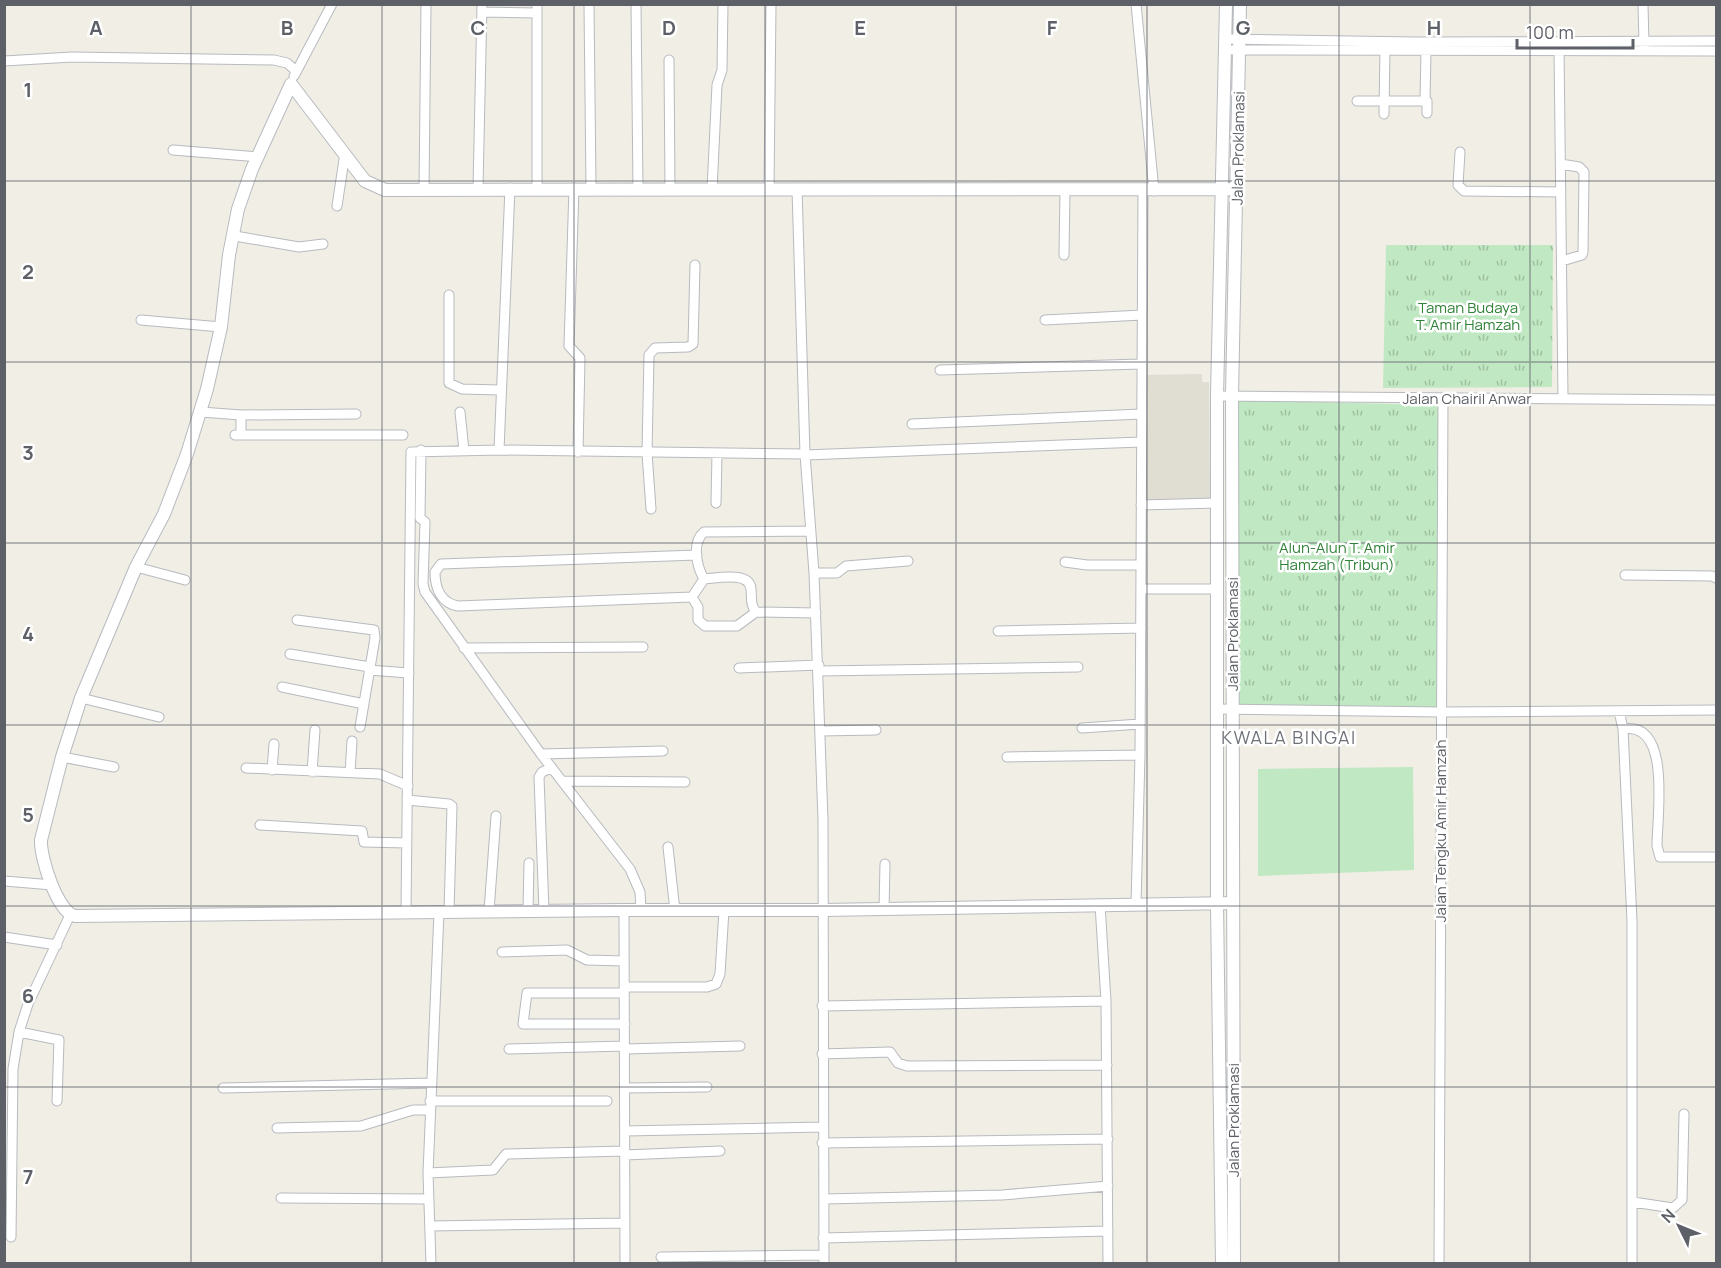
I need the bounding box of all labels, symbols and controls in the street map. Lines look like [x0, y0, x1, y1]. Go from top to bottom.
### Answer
scale bar [1517, 12, 1632, 50]
text: A [89, 14, 103, 41]
text: B [281, 14, 294, 41]
text: C [471, 14, 485, 41]
text: D [662, 14, 676, 41]
text: E [854, 14, 866, 41]
text: F [1047, 14, 1058, 41]
text: G [1236, 14, 1251, 41]
text: H [1427, 14, 1441, 41]
text: 100 m [1526, 20, 1574, 44]
text: 1 [24, 76, 32, 103]
street label: Jalan Proklamasi [1227, 91, 1249, 205]
text: 2 [22, 258, 34, 285]
park label: Taman Budaya T. Amir Hamzah [1416, 297, 1520, 335]
street label: Jalan Chairil Anwar [1402, 388, 1532, 409]
text: 3 [22, 439, 34, 466]
park label: Alun-Alun T. Amir Hamzah (Tribun) [1279, 537, 1396, 575]
street label: Jalan Proklamasi [1222, 577, 1243, 691]
text: 4 [22, 620, 34, 647]
district label: KWALA BINGAI [1221, 725, 1357, 749]
street label: Jalan Tengku Amir Hamzah [1430, 740, 1451, 922]
text: 5 [22, 801, 34, 828]
text: 6 [22, 982, 34, 1009]
street label: Jalan Proklamasi [1223, 1063, 1244, 1177]
text: 7 [23, 1163, 33, 1190]
north arrow [1649, 1196, 1709, 1256]
text: N [1656, 1204, 1680, 1227]

